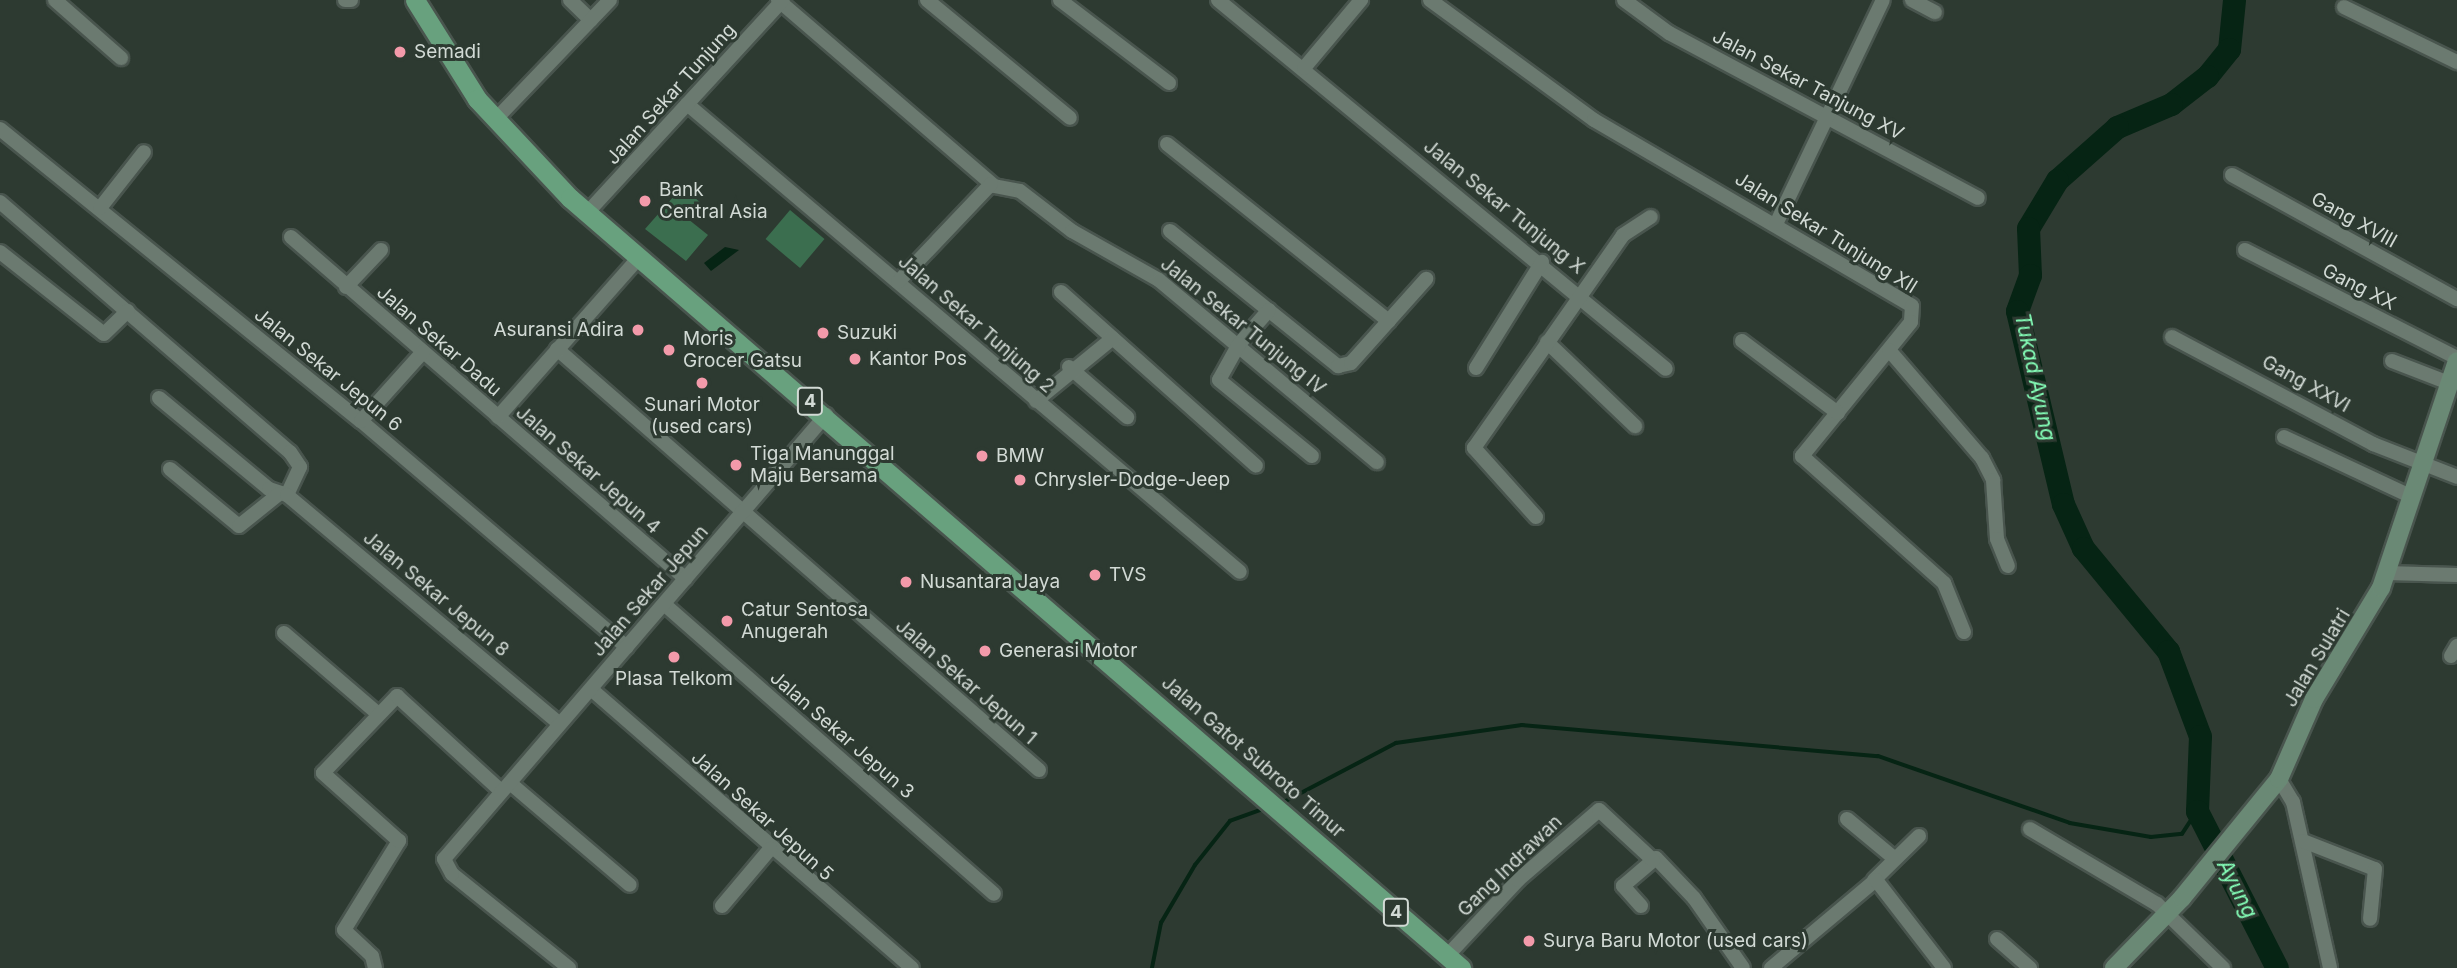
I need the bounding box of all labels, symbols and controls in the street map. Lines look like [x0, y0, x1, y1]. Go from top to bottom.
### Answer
street label: Jalan Sekar Tunjung [602, 19, 740, 169]
street label: Jalan Sekar Tanjung XV [1709, 25, 1907, 145]
place label: Semadi [414, 41, 481, 63]
marker: Semadi [392, 44, 408, 60]
street label: Jalan Sekar Tunjung X [1419, 135, 1589, 279]
street label: Jalan Sekar Tunjung XII [1731, 167, 1921, 299]
place label: Bank Central Asia [659, 179, 768, 223]
street label: Gang XVIII [2307, 187, 2401, 253]
marker: Bank Central Asia [637, 193, 653, 209]
street label: Jalan Sekar Tunjung 2 [893, 250, 1059, 398]
street label: Jalan Sekar Tunjung IV [1156, 252, 1330, 400]
street label: Gang XX [2319, 259, 2399, 315]
street label: Jalan Sekar Dadu [372, 281, 506, 401]
street label: Jalan Sekar Jepun 6 [250, 303, 406, 437]
water label: Tukad Ayung [2009, 311, 2061, 443]
place label: Asuransi Adira [493, 319, 624, 341]
marker: Asuransi Adira [630, 322, 646, 338]
place label: Suzuki [837, 322, 897, 344]
marker: Suzuki [815, 325, 831, 341]
place label: Moris Grocer Gatsu [683, 328, 802, 372]
marker: Moris Grocer Gatsu [661, 342, 677, 358]
place label: Kantor Pos [869, 348, 967, 370]
street label: Gang XXVI [2258, 350, 2354, 418]
marker: Kantor Pos [847, 351, 863, 367]
marker: Sunari Motor (used cars) [694, 375, 710, 391]
road number: 4 [796, 386, 824, 416]
place label: Sunari Motor (used cars) [644, 394, 760, 438]
street label: Jalan Sekar Jepun 4 [511, 401, 665, 539]
place label: Tiga Manunggal Maju Bersama [750, 443, 895, 487]
place label: BMW [996, 445, 1044, 467]
marker: BMW [974, 448, 990, 464]
marker: Tiga Manunggal Maju Bersama [728, 457, 744, 473]
place label: Chrysler-Dodge-Jeep [1034, 469, 1230, 491]
marker: Chrysler-Dodge-Jeep [1012, 472, 1028, 488]
street label: Jalan Sekar Jepun [587, 521, 713, 661]
street label: Jalan Sekar Jepun 8 [358, 526, 514, 662]
place label: TVS [1109, 564, 1147, 586]
marker: TVS [1087, 567, 1103, 583]
place label: Nusantara Jaya [920, 571, 1060, 593]
marker: Nusantara Jaya [898, 574, 914, 590]
place label: Catur Sentosa Anugerah [741, 599, 868, 643]
street label: Jalan Sulatri [2279, 605, 2355, 711]
marker: Catur Sentosa Anugerah [719, 613, 735, 629]
street label: Jalan Sekar Jepun 1 [891, 615, 1041, 749]
place label: Generasi Motor [999, 640, 1137, 662]
marker: Generasi Motor [977, 643, 993, 659]
marker: Plasa Telkom [666, 649, 682, 665]
street label: Jalan Sekar Jepun 3 [765, 666, 919, 804]
place label: Plasa Telkom [615, 668, 733, 690]
street label: Jalan Gatot Subroto Timur [1157, 671, 1349, 843]
street label: Jalan Sekar Jepun 5 [686, 746, 838, 886]
street label: Gang Indrawan [1453, 810, 1567, 922]
water label: Ayung [2212, 855, 2262, 923]
road number: 4 [1382, 897, 1410, 926]
place label: Surya Baru Motor (used cars) [1543, 930, 1808, 952]
marker: Surya Baru Motor (used cars) [1521, 933, 1537, 949]

